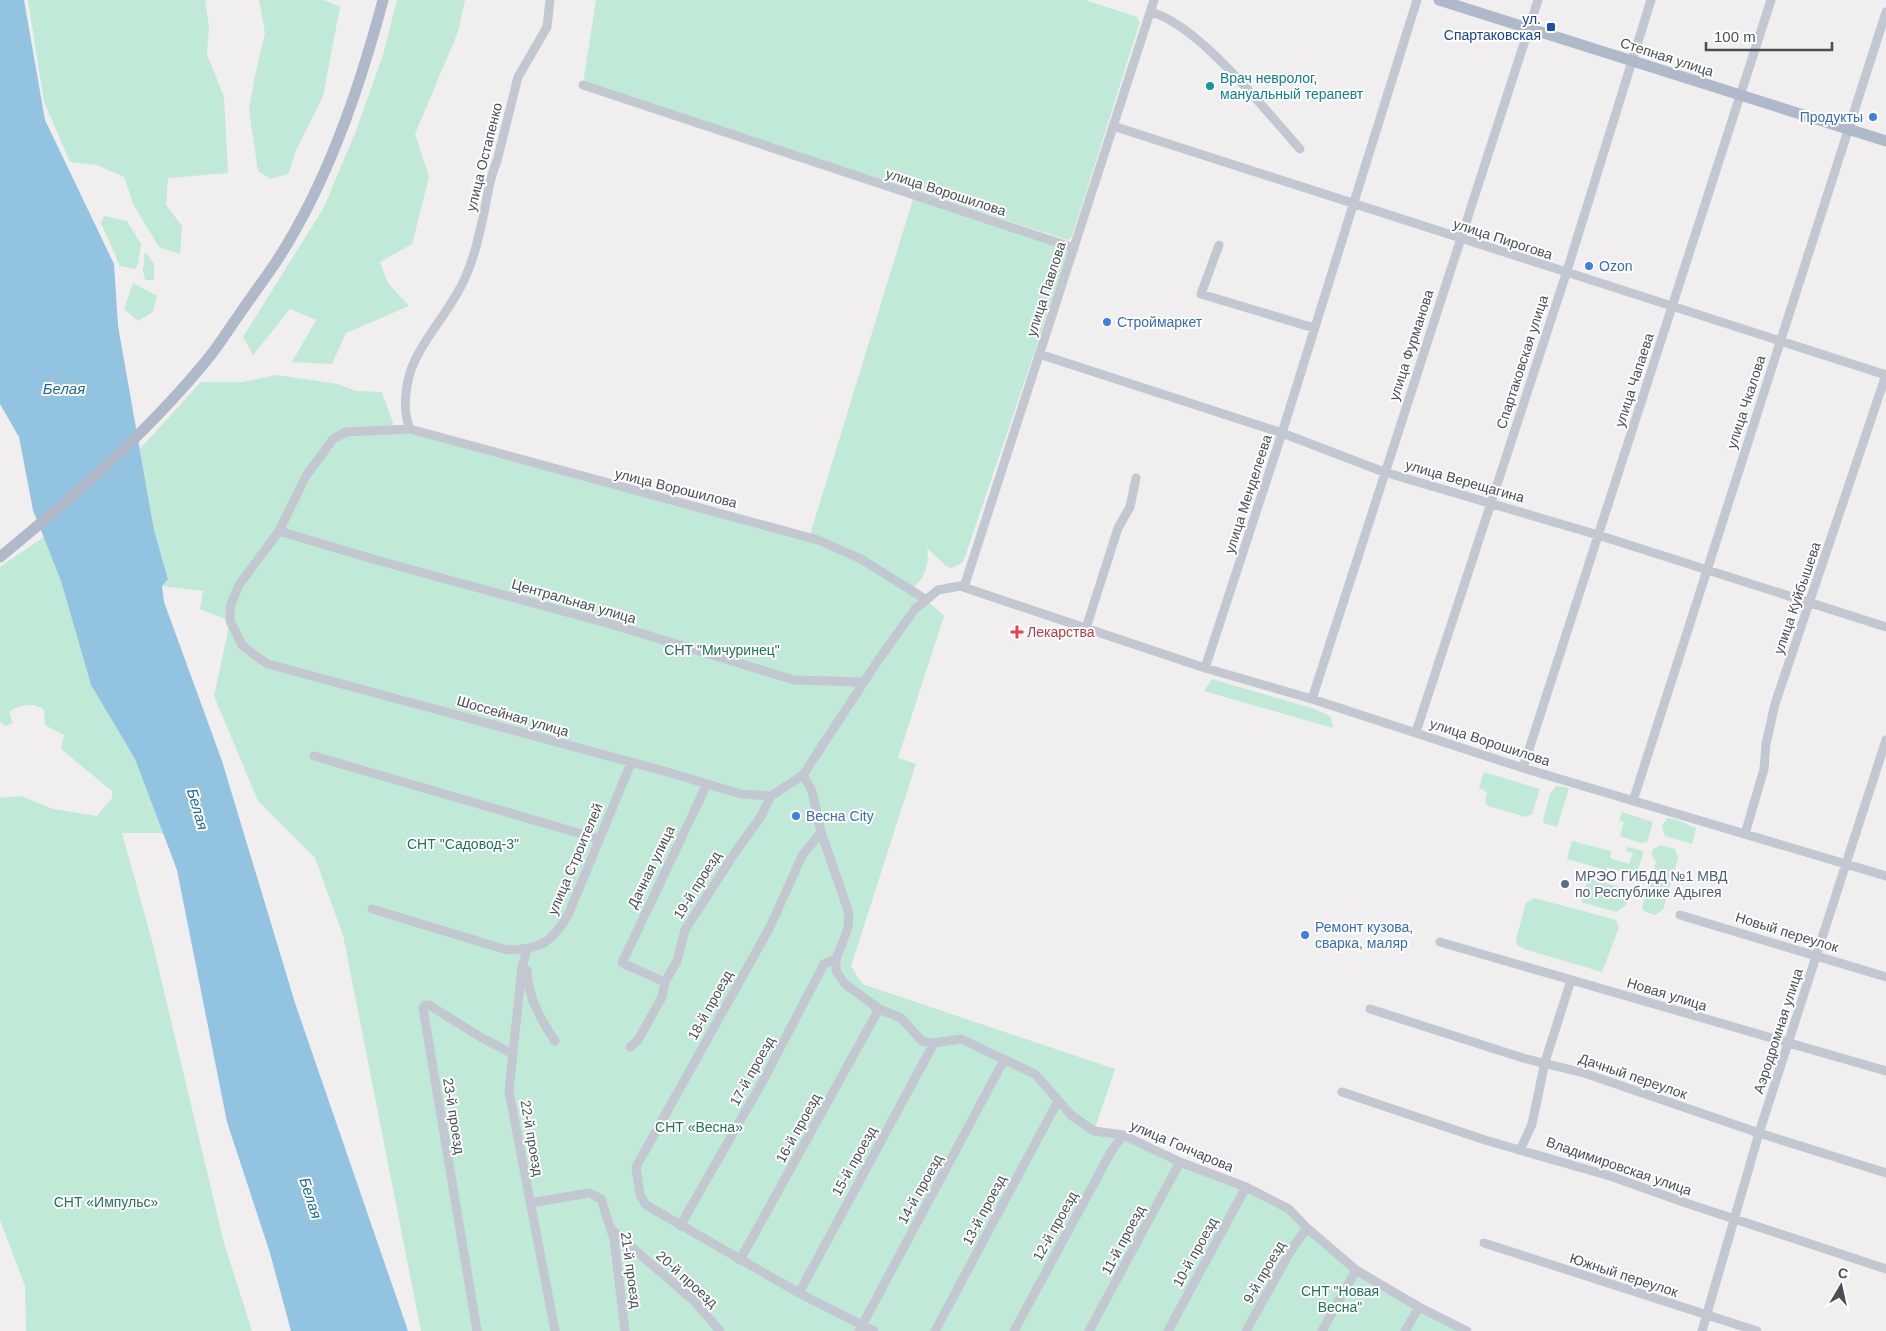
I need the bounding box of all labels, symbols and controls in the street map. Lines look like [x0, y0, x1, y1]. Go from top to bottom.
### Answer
place label: ул. Спартаковская [1444, 11, 1541, 43]
scale bar [1706, 20, 1832, 52]
marker: ул. Спартаковская [1545, 21, 1557, 33]
text: 100 m [1714, 28, 1756, 45]
street label: Степная улица [1618, 34, 1716, 80]
place label: Врач невролог, мануальный терапевт [1220, 70, 1364, 102]
marker: Врач невролог, мануальный терапевт [1204, 80, 1216, 92]
street label: улица Остапенко [463, 101, 505, 213]
place label: Продукты [1800, 109, 1863, 125]
marker: Продукты [1867, 111, 1879, 123]
street label: улица Ворошилова [884, 165, 1008, 219]
street label: улица Пирогова [1451, 215, 1555, 263]
street label: улица Павлова [1023, 239, 1069, 338]
place label: Ozon [1599, 258, 1632, 274]
marker: Ozon [1583, 260, 1595, 272]
street label: улица Фурманова [1386, 287, 1437, 402]
street label: Спартаковская улица [1493, 293, 1551, 431]
place label: Строймаркет [1117, 314, 1203, 330]
marker: Строймаркет [1101, 316, 1113, 328]
street label: улица Чапаева [1611, 331, 1657, 429]
street label: улица Чкалова [1723, 353, 1769, 451]
water label: Белая [43, 380, 85, 397]
street label: улица Менделеева [1221, 432, 1275, 555]
street label: улица Верещагина [1404, 456, 1526, 506]
street label: улица Ворошилова [613, 465, 739, 511]
street label: улица Куйбышева [1770, 540, 1824, 656]
street label: Центральная улица [510, 576, 638, 626]
place label: Лекарства [1027, 624, 1095, 640]
marker: Лекарства [1011, 626, 1023, 638]
park label: СНТ "Мичуринец" [664, 642, 780, 658]
street label: Шоссейная улица [455, 692, 571, 740]
street label: улица Ворошилова [1428, 715, 1552, 769]
water label: Белая [184, 786, 212, 832]
street label: улица Строителей [544, 801, 606, 917]
place label: Весна City [806, 808, 874, 824]
marker: Весна City [790, 810, 802, 822]
street label: Дачная улица [624, 823, 678, 911]
park label: СНТ "Садовод-3" [407, 836, 519, 852]
street label: 19-й проезд [670, 848, 724, 922]
place label: МРЭО ГИБДД №1 МВД по Республике Адыгея [1575, 868, 1728, 900]
marker: МРЭО ГИБДД №1 МВД по Республике Адыгея [1559, 878, 1571, 890]
street label: Новый переулок [1734, 909, 1841, 956]
place label: Ремонт кузова, сварка, маляр [1315, 919, 1413, 951]
marker: Ремонт кузова, сварка, маляр [1299, 929, 1311, 941]
street label: Аэродромная улица [1750, 966, 1806, 1096]
street label: 18-й проезд [684, 968, 736, 1042]
street label: Новая улица [1625, 974, 1709, 1014]
street label: 17-й проезд [726, 1034, 778, 1108]
street label: Дачный переулок [1577, 1050, 1690, 1102]
street label: 23-й проезд [440, 1077, 468, 1155]
street label: 16-й проезд [772, 1091, 824, 1165]
street label: 22-й проезд [517, 1099, 547, 1177]
street label: улица Гончарова [1128, 1117, 1236, 1175]
park label: СНТ «Весна» [655, 1119, 743, 1135]
street label: 15-й проезд [828, 1124, 880, 1198]
street label: Владимировская улица [1544, 1134, 1694, 1198]
street label: 14-й проезд [894, 1152, 946, 1226]
street label: 13-й проезд [959, 1172, 1009, 1248]
water label: Белая [296, 1175, 326, 1221]
street label: 12-й проезд [1029, 1189, 1081, 1263]
park label: СНТ «Импульс» [54, 1194, 159, 1210]
street label: 11-й проезд [1098, 1203, 1148, 1277]
street label: 10-й проезд [1169, 1215, 1221, 1289]
street label: 21-й проезд [618, 1231, 644, 1309]
street label: 9-й проезд [1240, 1238, 1288, 1306]
street label: 20-й проезд [653, 1247, 721, 1311]
street label: Южный переулок [1568, 1250, 1681, 1300]
north arrow [1816, 1261, 1866, 1311]
text: С [1837, 1264, 1849, 1282]
park label: СНТ "Новая Весна" [1301, 1283, 1379, 1315]

